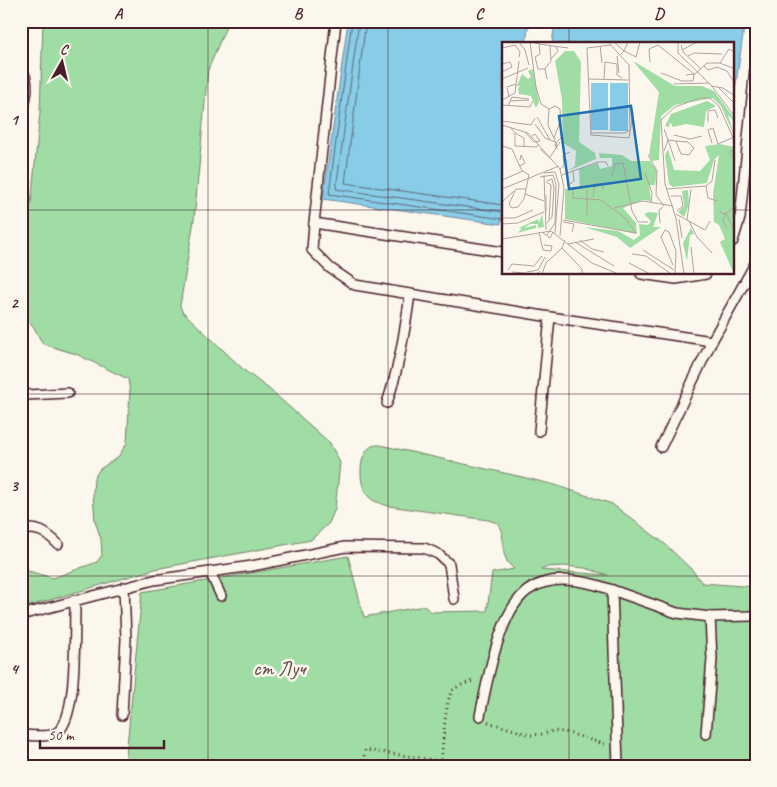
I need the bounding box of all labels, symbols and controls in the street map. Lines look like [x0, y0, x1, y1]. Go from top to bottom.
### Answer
text: A [114, 4, 124, 24]
text: B [294, 4, 304, 24]
text: C [475, 4, 485, 24]
text: D [654, 4, 665, 24]
north arrow [38, 38, 88, 88]
text: С [59, 41, 70, 59]
inset map [502, 42, 734, 275]
text: 1 [10, 110, 19, 130]
text: 2 [10, 293, 19, 313]
text: 3 [10, 476, 19, 496]
park label: ст Луч [253, 655, 307, 681]
text: 4 [10, 659, 19, 679]
scale bar [40, 717, 164, 749]
text: 50 m [48, 726, 75, 745]

